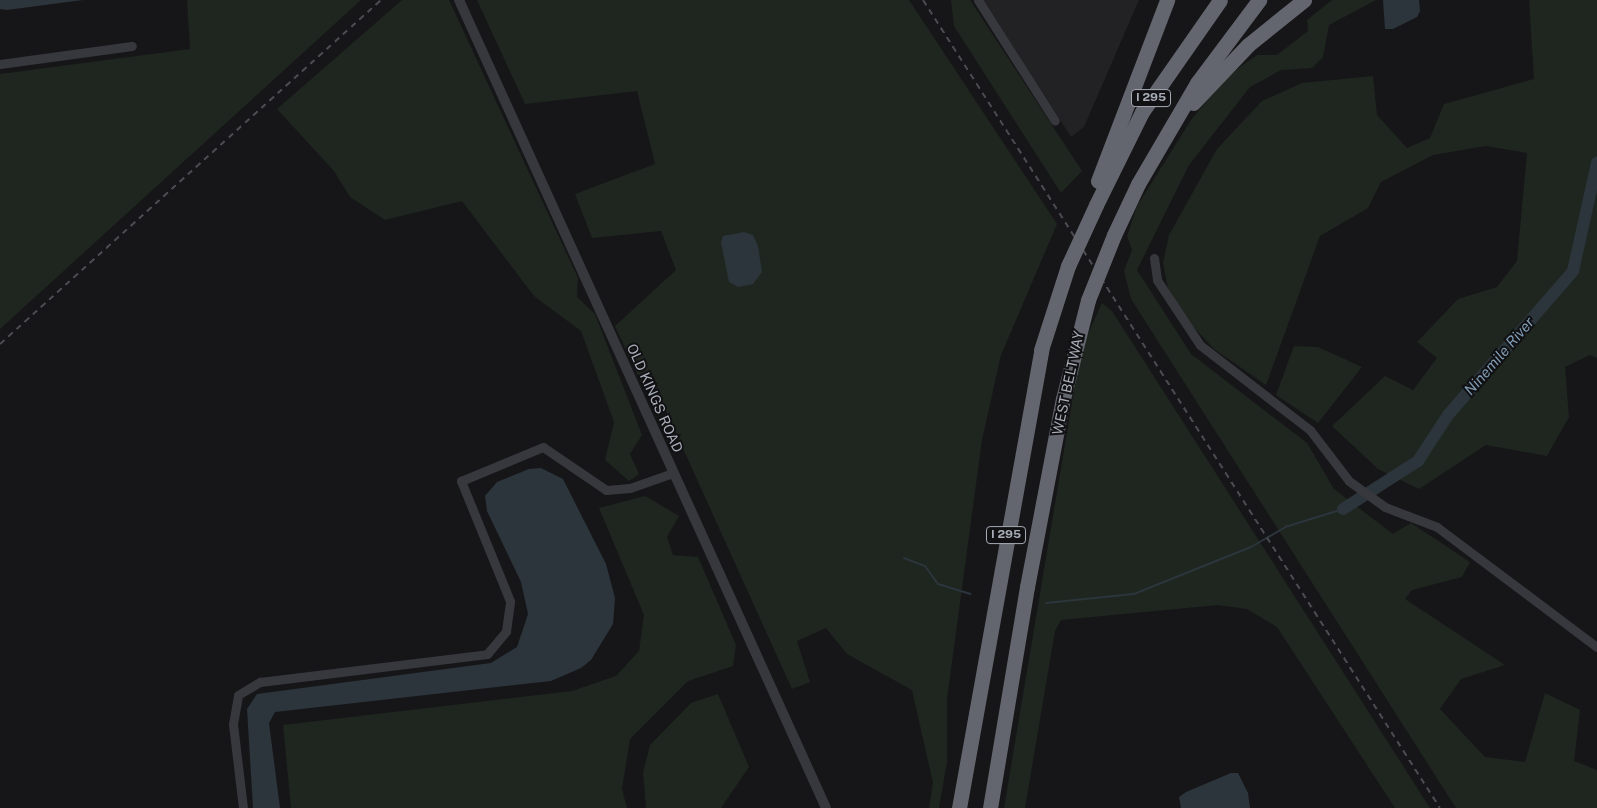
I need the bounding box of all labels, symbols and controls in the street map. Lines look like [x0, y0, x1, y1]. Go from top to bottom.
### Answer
road number: I 295 [1130, 89, 1172, 108]
water label: Ninemile River [1460, 313, 1538, 399]
street label: WEST BELTWAY [1049, 329, 1087, 437]
street label: OLD KINGS ROAD [623, 341, 687, 455]
road number: I 295 [985, 526, 1027, 544]

